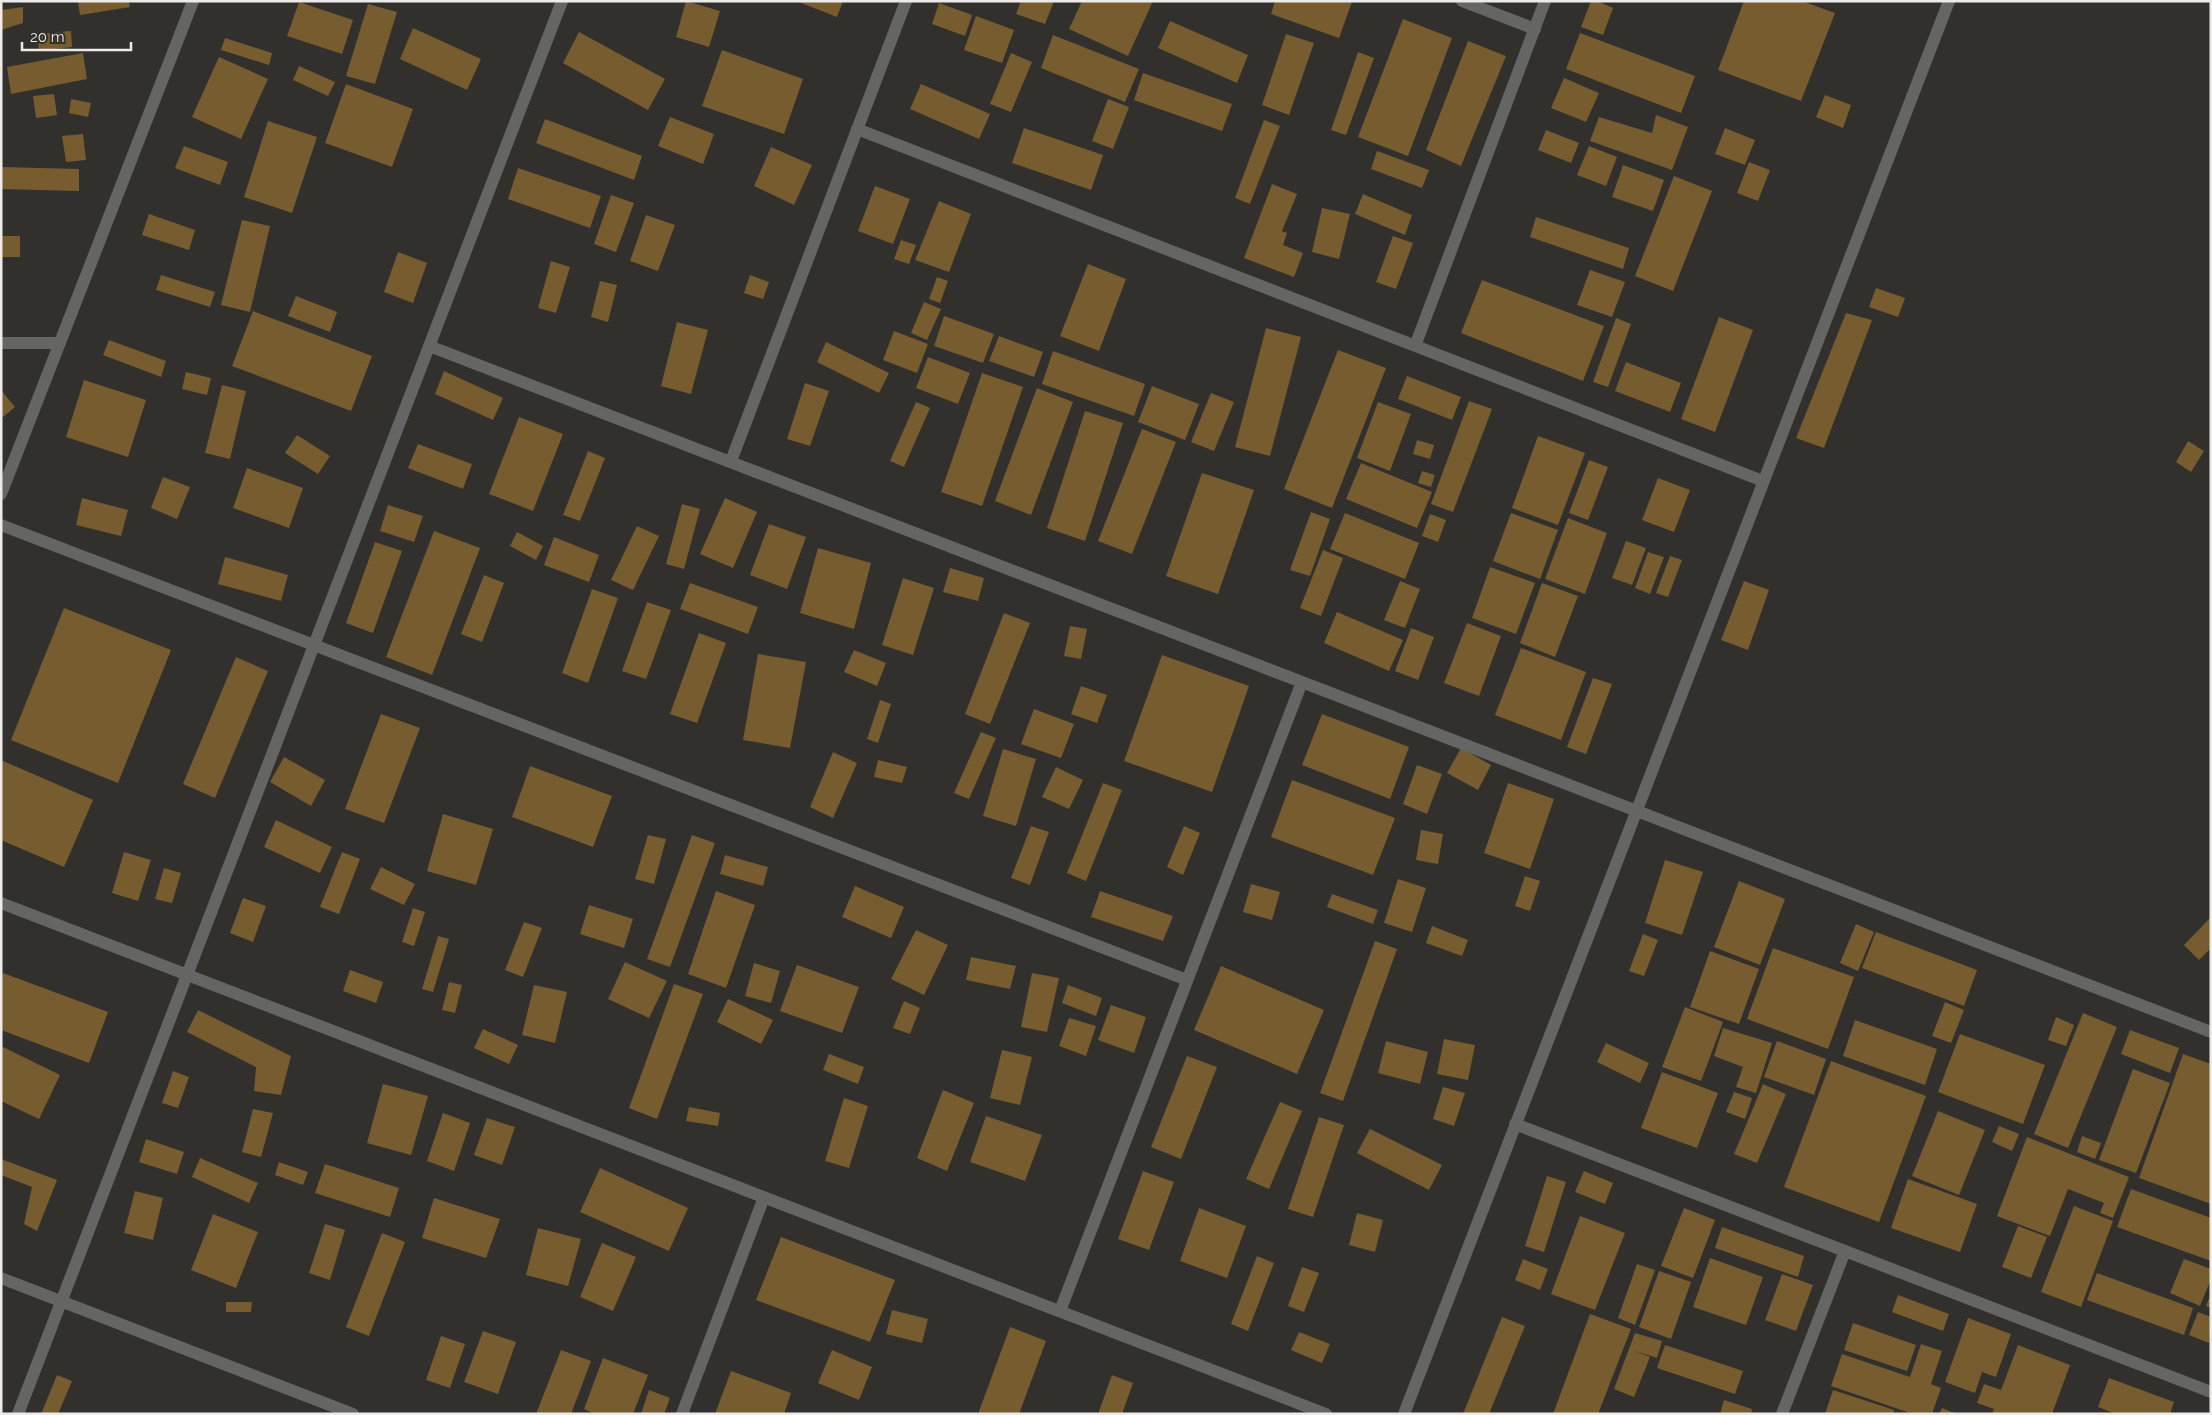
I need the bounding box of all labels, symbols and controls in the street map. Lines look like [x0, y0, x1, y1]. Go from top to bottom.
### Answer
scale bar [22, 20, 131, 52]
text: 20 m [30, 28, 65, 46]

